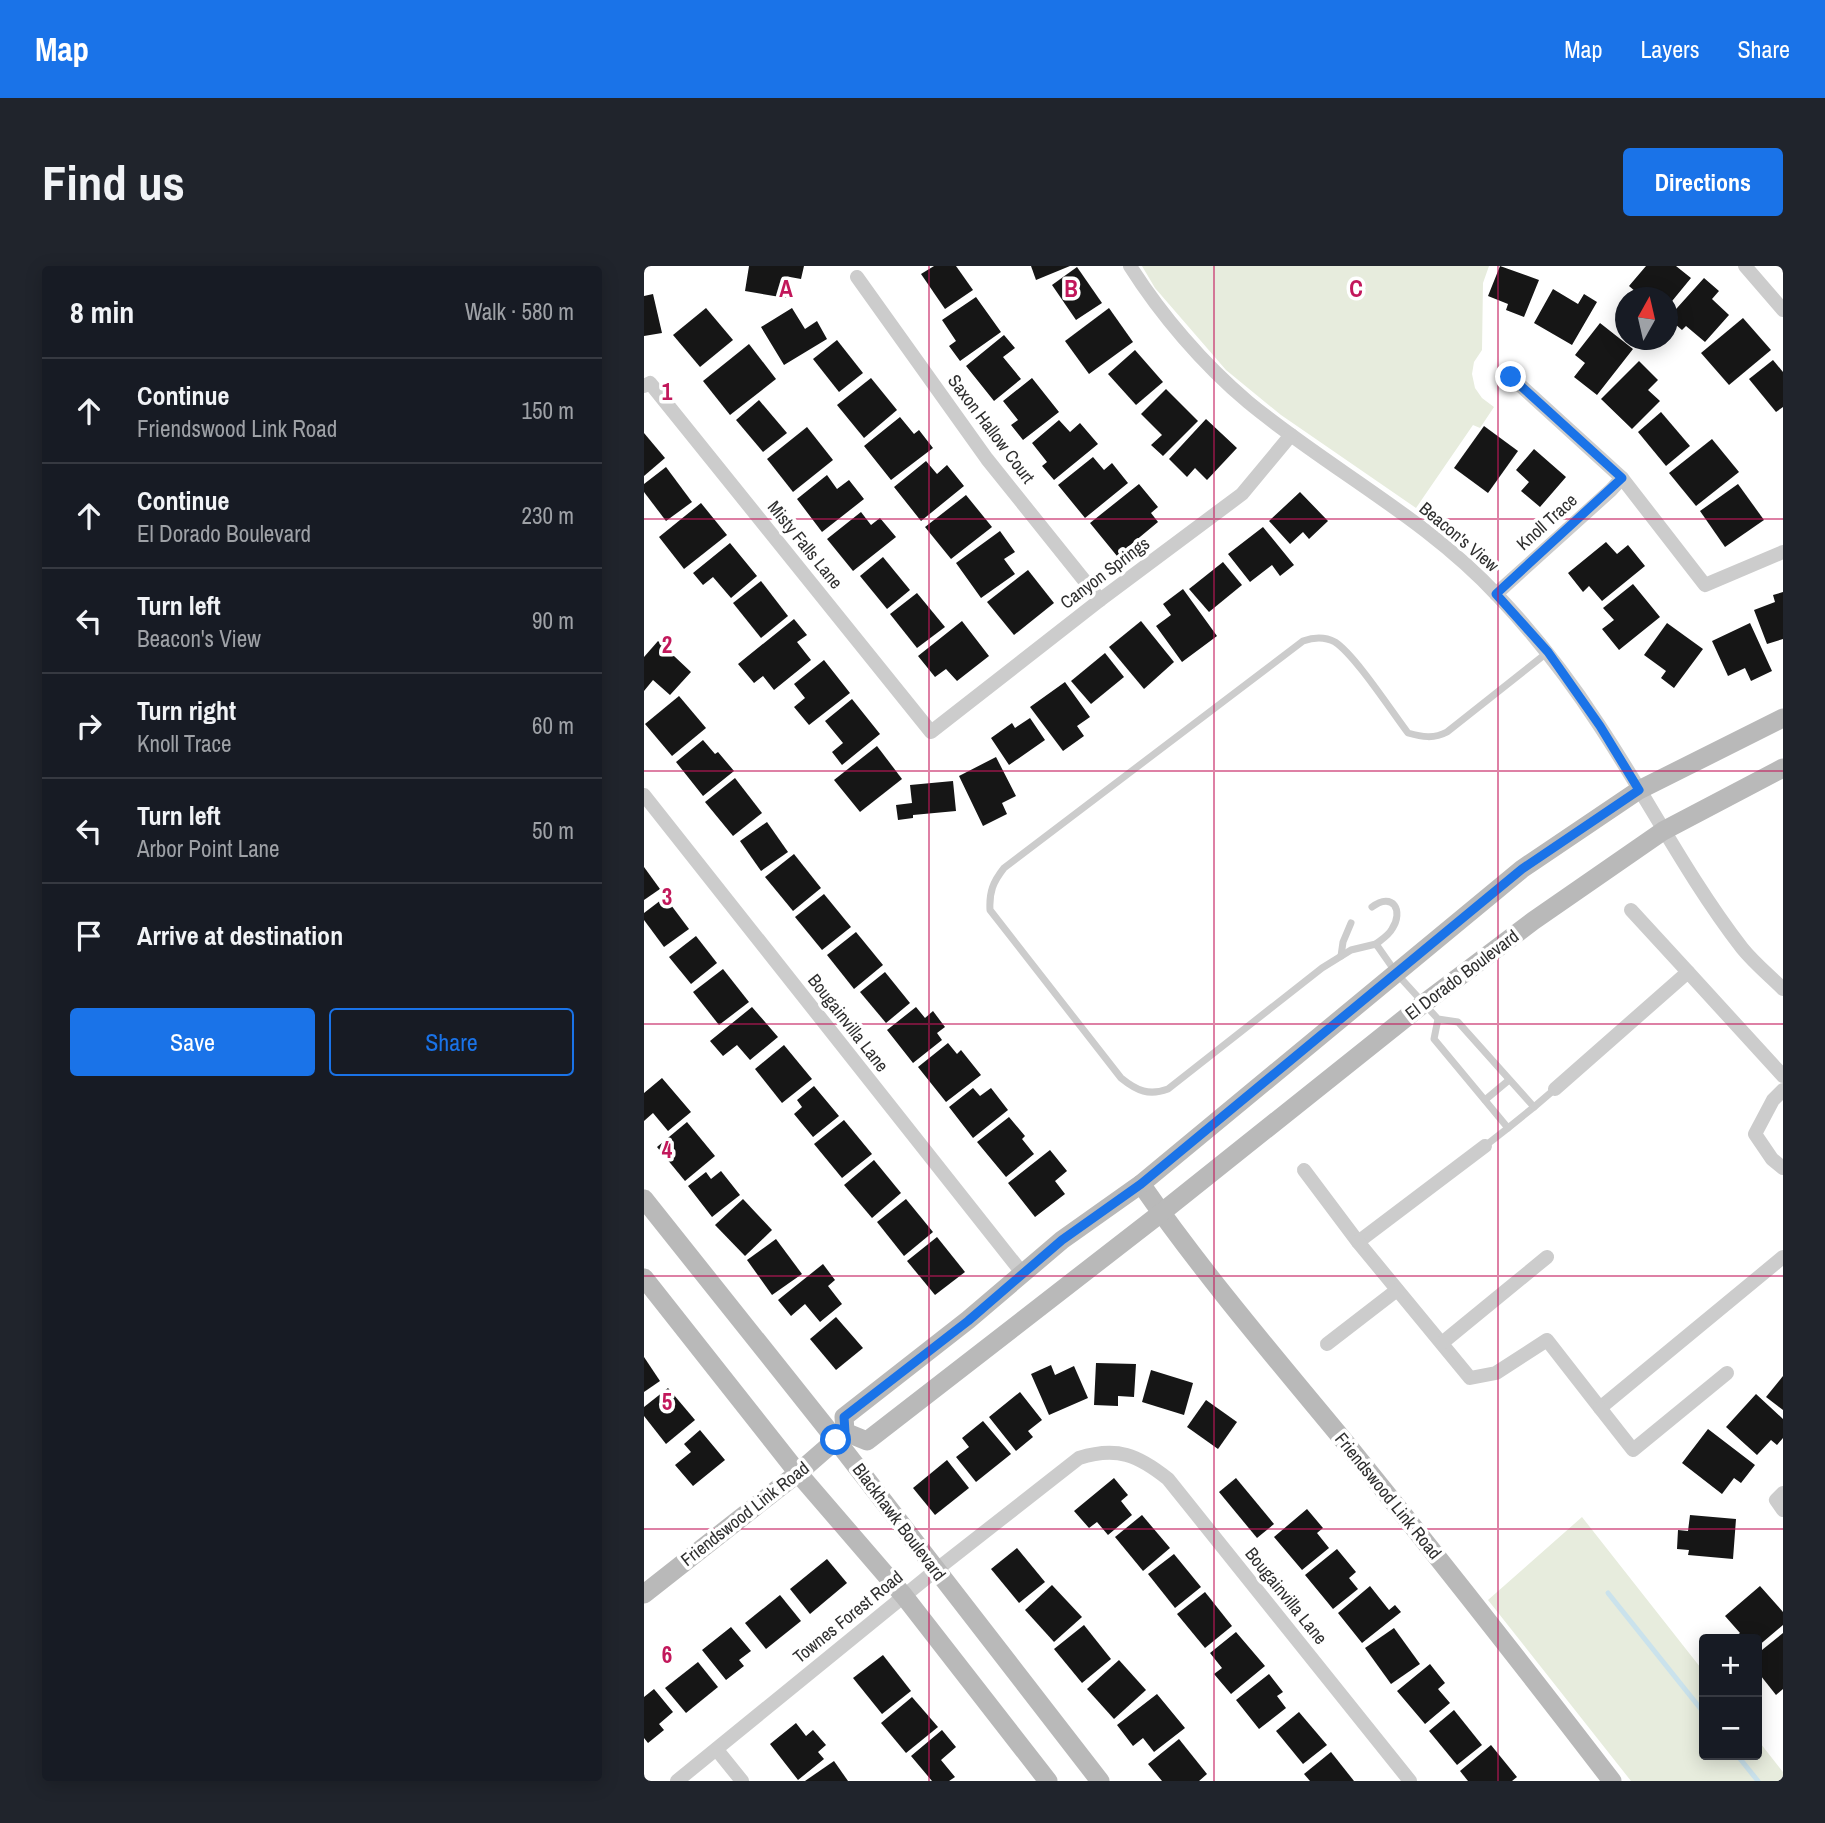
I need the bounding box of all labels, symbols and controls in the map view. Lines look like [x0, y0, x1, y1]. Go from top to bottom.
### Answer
text: Map [35, 27, 89, 71]
text: Map [1564, 33, 1602, 65]
text: Layers [1640, 33, 1699, 65]
text: Share [1737, 33, 1790, 65]
button: Directions [1623, 148, 1783, 216]
text: Find us [42, 149, 185, 215]
text: A [779, 273, 793, 304]
text: B [1064, 273, 1078, 304]
text: C [1349, 273, 1363, 304]
north arrow [1615, 287, 1678, 350]
text: 8 min [70, 292, 134, 332]
text: Walk · 580 m [465, 296, 574, 327]
route end [1495, 361, 1526, 392]
street label: Saxon Hallow Court [942, 369, 1041, 488]
text: 1 [662, 376, 673, 407]
text: Continue [137, 378, 229, 413]
icon: ahead [70, 392, 108, 430]
text: 150 m [522, 395, 574, 426]
text: Friendswood Link Road [137, 413, 337, 444]
text: Continue [137, 483, 229, 518]
street label: Knoll Trace [1511, 488, 1582, 556]
street label: Misty Falls Lane [762, 495, 849, 594]
street label: Beacon's View [1414, 496, 1505, 578]
icon: ahead [70, 497, 108, 535]
text: 230 m [522, 500, 574, 531]
text: El Dorado Boulevard [137, 518, 311, 549]
street label: Canyon Springs [1055, 531, 1154, 614]
text: Turn left [137, 588, 221, 623]
icon: left [70, 602, 108, 640]
text: 90 m [532, 605, 574, 636]
text: Beacon's View [137, 623, 261, 654]
text: 2 [662, 629, 672, 660]
text: Turn right [137, 693, 236, 728]
icon: right [70, 707, 108, 745]
text: 60 m [532, 710, 574, 741]
text: Knoll Trace [137, 728, 231, 759]
text: Turn left [137, 798, 221, 833]
icon: left [70, 812, 108, 850]
text: 50 m [532, 815, 574, 846]
text: Arbor Point Lane [137, 833, 280, 864]
text: 3 [662, 881, 672, 912]
icon: arrive [70, 917, 108, 955]
text: Arrive at destination [137, 918, 343, 953]
street label: El Dorado Boulevard [1400, 924, 1524, 1026]
street label: Bougainvilla Lane [802, 968, 895, 1077]
button: Save [70, 1008, 315, 1076]
button: Share [329, 1008, 574, 1076]
text: 4 [662, 1134, 673, 1165]
text: 5 [662, 1386, 672, 1417]
route start [820, 1424, 851, 1455]
street label: Friendswood Link Road [1329, 1427, 1447, 1564]
street label: Friendswood Link Road [675, 1456, 814, 1572]
street label: Blackhawk Boulevard [847, 1458, 952, 1586]
street label: Bougainvilla Lane [1239, 1542, 1333, 1649]
street label: Townes Forest Road [788, 1565, 908, 1669]
map controls [1699, 1634, 1762, 1760]
button: + [1699, 1634, 1762, 1697]
text: 6 [662, 1639, 672, 1670]
button: − [1699, 1697, 1762, 1760]

